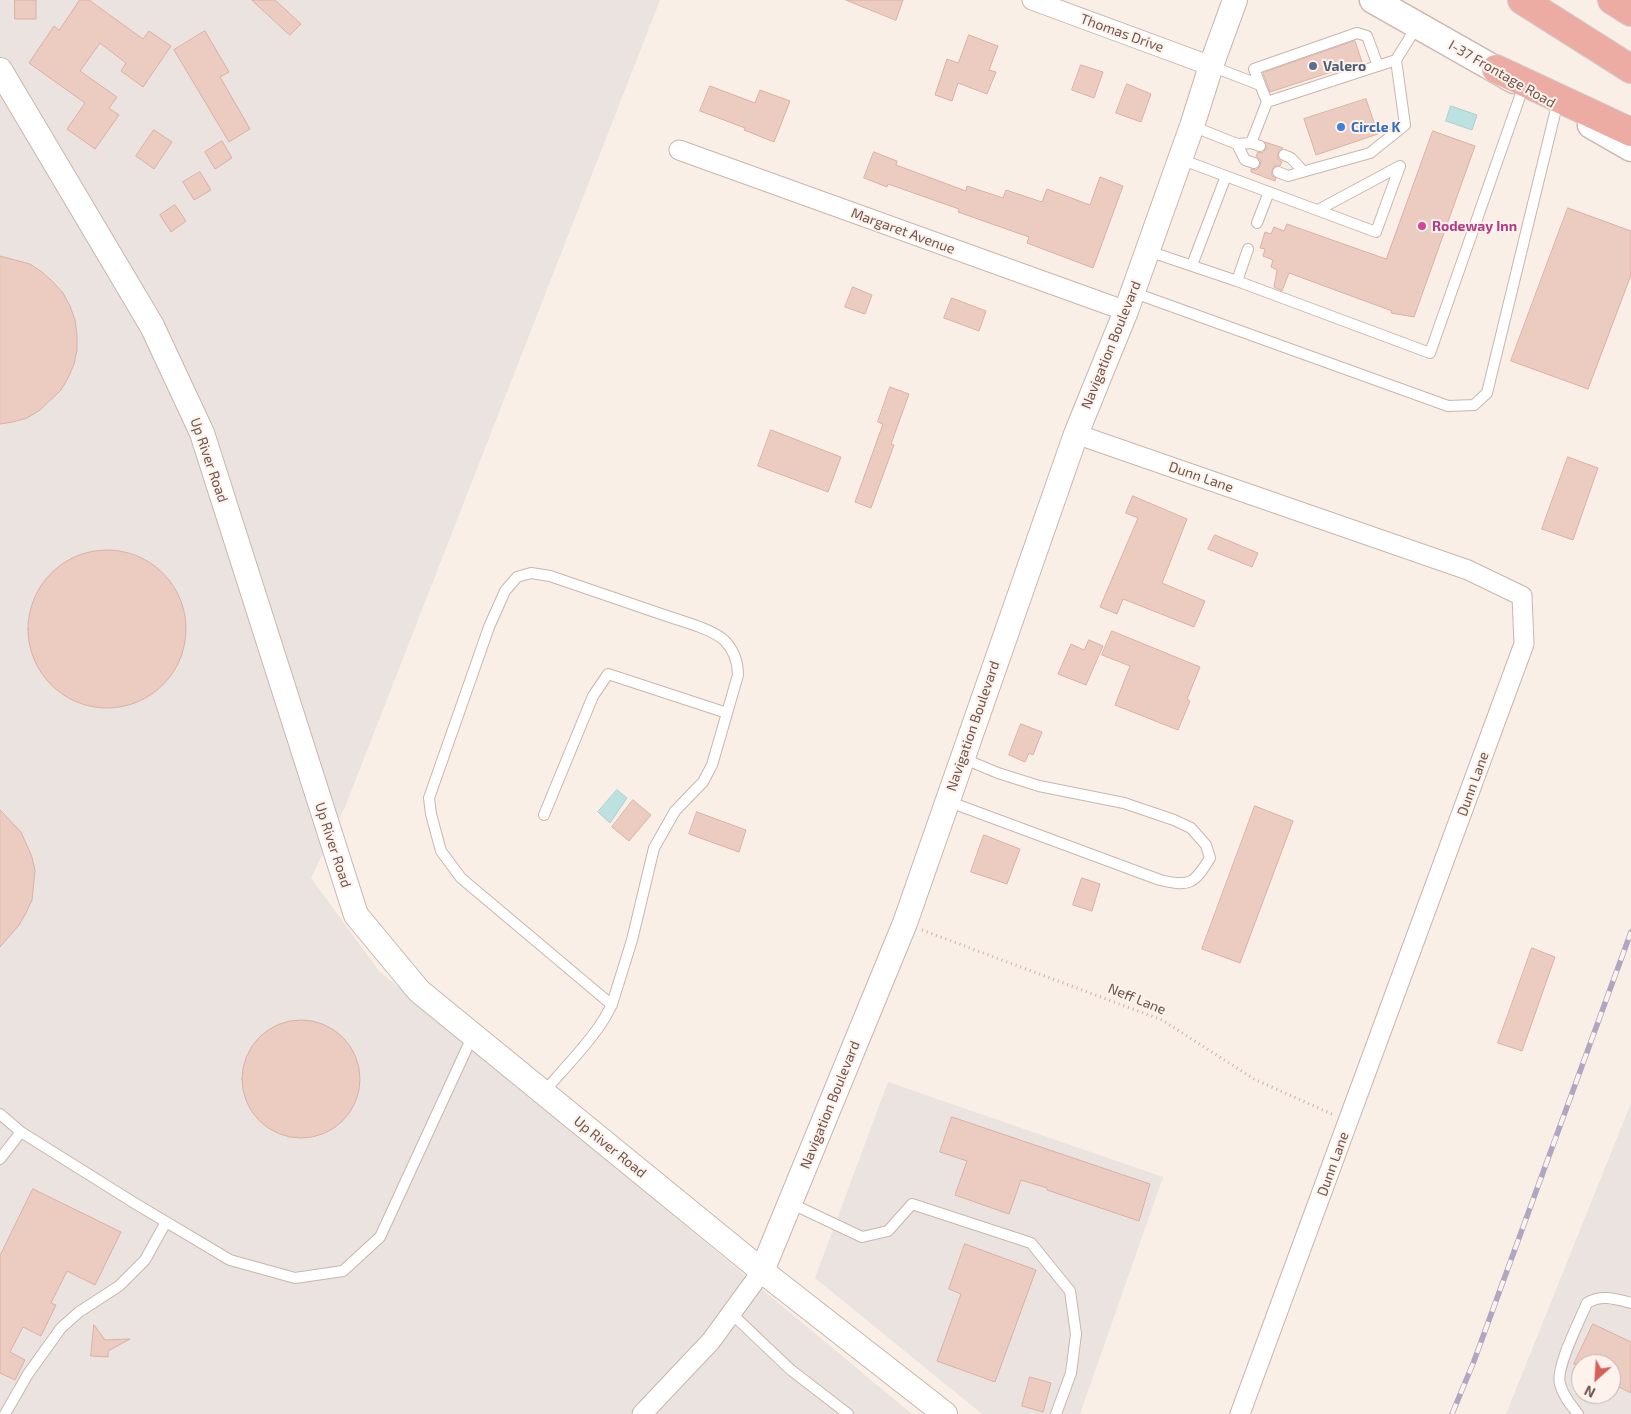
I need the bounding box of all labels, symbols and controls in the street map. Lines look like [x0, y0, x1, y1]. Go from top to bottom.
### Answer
street label: Thomas Drive [1078, 10, 1166, 56]
street label: I-37 Frontage Road [1446, 37, 1558, 111]
place label: Valero [1323, 58, 1366, 74]
marker: Valero [1307, 60, 1319, 72]
place label: Circle K [1351, 119, 1400, 135]
marker: Circle K [1335, 121, 1347, 133]
street label: Margaret Avenue [849, 204, 957, 258]
place label: Rodeway Inn [1432, 218, 1517, 234]
marker: Rodeway Inn [1416, 220, 1428, 232]
street label: Navigation Boulevard [1078, 278, 1144, 412]
street label: Up River Road [187, 415, 231, 505]
street label: Dunn Lane [1166, 458, 1236, 496]
street label: Navigation Boulevard [943, 659, 1003, 793]
street label: Dunn Lane [1454, 750, 1492, 818]
street label: Up River Road [311, 800, 355, 890]
street label: Neff Lane [1106, 980, 1168, 1018]
street label: Navigation Boulevard [797, 1038, 863, 1172]
street label: Up River Road [570, 1113, 650, 1181]
street label: Dunn Lane [1314, 1130, 1352, 1198]
north arrow [1571, 1354, 1621, 1404]
text: N [1581, 1382, 1598, 1402]

